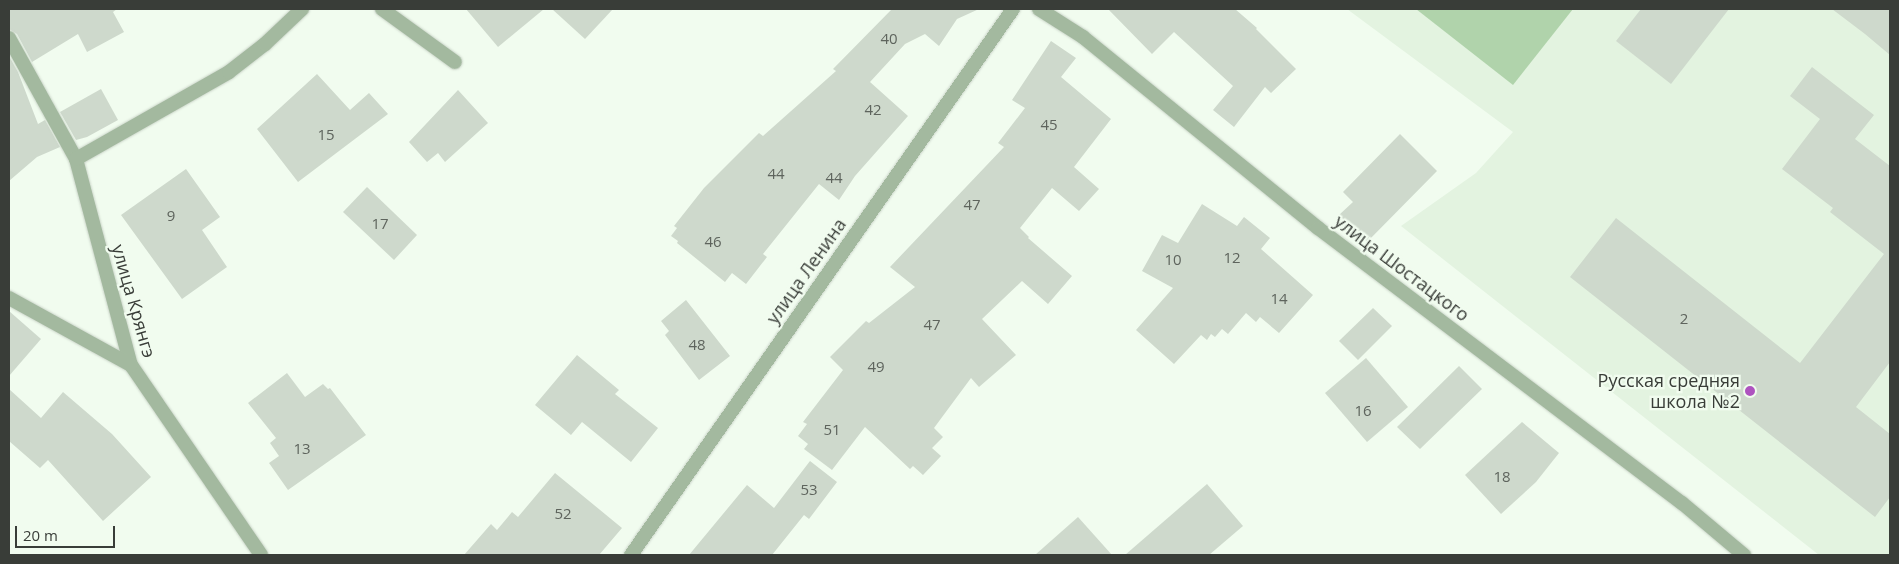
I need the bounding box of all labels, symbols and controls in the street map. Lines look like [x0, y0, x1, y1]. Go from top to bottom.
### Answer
house number: 40 [880, 30, 898, 48]
house number: 42 [864, 101, 882, 119]
house number: 45 [1040, 116, 1058, 134]
house number: 15 [317, 126, 335, 144]
house number: 44 [767, 165, 785, 183]
house number: 44 [825, 169, 843, 187]
house number: 47 [963, 196, 981, 214]
house number: 9 [167, 207, 175, 225]
street label: улица Шостацкого [1330, 210, 1474, 326]
street label: улица Ленина [762, 214, 850, 328]
house number: 17 [371, 215, 389, 233]
house number: 46 [704, 233, 722, 251]
street label: улица Крянгэ [108, 242, 160, 360]
house number: 12 [1223, 249, 1241, 267]
house number: 10 [1164, 251, 1182, 269]
house number: 14 [1270, 290, 1288, 308]
house number: 2 [1680, 310, 1688, 328]
house number: 47 [923, 316, 941, 334]
house number: 48 [688, 336, 706, 354]
house number: 49 [867, 358, 885, 376]
place label: Русская средняя школа №2 [1598, 370, 1740, 412]
marker: Русская средняя школа №2 [1744, 385, 1756, 397]
house number: 16 [1354, 402, 1372, 420]
house number: 51 [823, 421, 841, 439]
house number: 13 [293, 440, 311, 458]
house number: 18 [1493, 468, 1511, 486]
house number: 53 [800, 481, 818, 499]
house number: 52 [554, 505, 572, 523]
scale bar [18, 516, 118, 548]
text: 20 m [23, 525, 58, 545]

